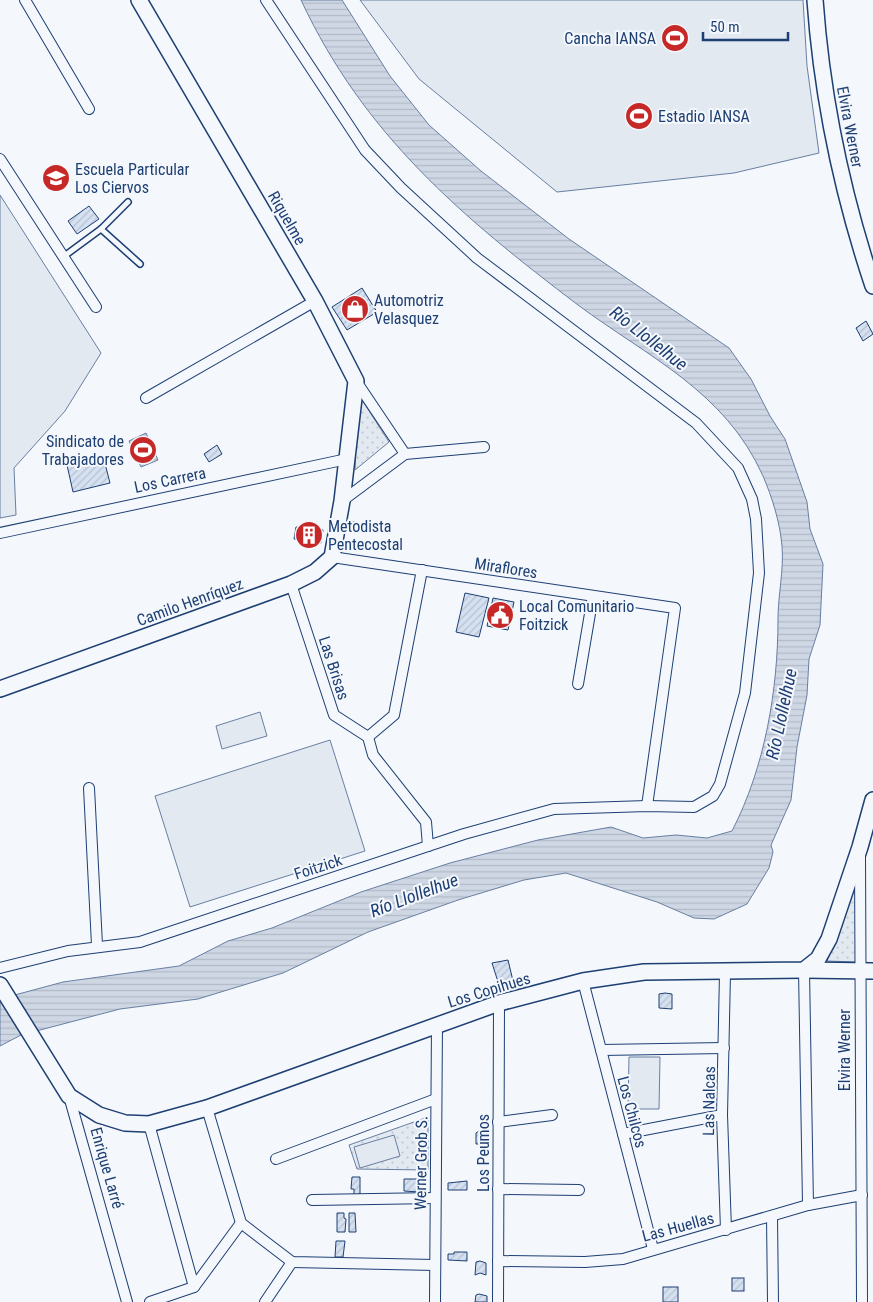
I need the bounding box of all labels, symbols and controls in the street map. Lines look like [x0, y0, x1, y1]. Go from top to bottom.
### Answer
scale bar [703, 10, 788, 42]
text: 50 m [710, 18, 740, 36]
sports icon: Cancha IANSA [660, 23, 690, 53]
place label: Cancha IANSA [564, 29, 656, 48]
street label: Elvira Werner [833, 85, 867, 169]
sports icon: Estadio IANSA [624, 101, 654, 131]
place label: Estadio IANSA [658, 107, 750, 126]
place label: Escuela Particular Los Ciervos [75, 160, 189, 197]
school or university icon: Escuela Particular Los Ciervos [41, 163, 71, 193]
street label: Riquelme [264, 188, 310, 248]
place label: Automotriz Velasquez [374, 291, 444, 328]
shop icon: Automotriz Velasquez [340, 294, 370, 324]
water label: Río Llollelhue [606, 301, 692, 375]
place label: Sindicato de Trabajadores [42, 432, 124, 469]
sports icon: Sindicato de Trabajadores [128, 435, 158, 465]
street label: Los Carrera [132, 463, 208, 497]
place label: Metodista Pentecostal [328, 517, 403, 554]
building icon: Metodista Pentecostal [294, 520, 324, 550]
street label: Miraflores [473, 554, 539, 582]
street label: Camilo Henríquez [134, 574, 246, 630]
place label: Local Comunitario Foitzick [519, 597, 634, 634]
public building icon: Local Comunitario Foitzick [485, 600, 515, 630]
street label: Las Brisas [315, 634, 353, 702]
water label: Río Llollelhue [761, 667, 801, 761]
street label: Foitzick [292, 850, 345, 884]
water label: Río Llollelhue [367, 869, 461, 921]
street label: Los Copihues [445, 968, 533, 1012]
street label: Elvira Werner [835, 1009, 854, 1091]
street label: Las Nalcas [699, 1066, 719, 1136]
street label: Los Chilcos [613, 1074, 651, 1150]
street label: Los Peumos [474, 1114, 493, 1192]
street label: Werner Grob S. [411, 1116, 431, 1210]
street label: Enrique Larré [86, 1125, 128, 1211]
street label: Las Huellas [640, 1208, 716, 1246]

